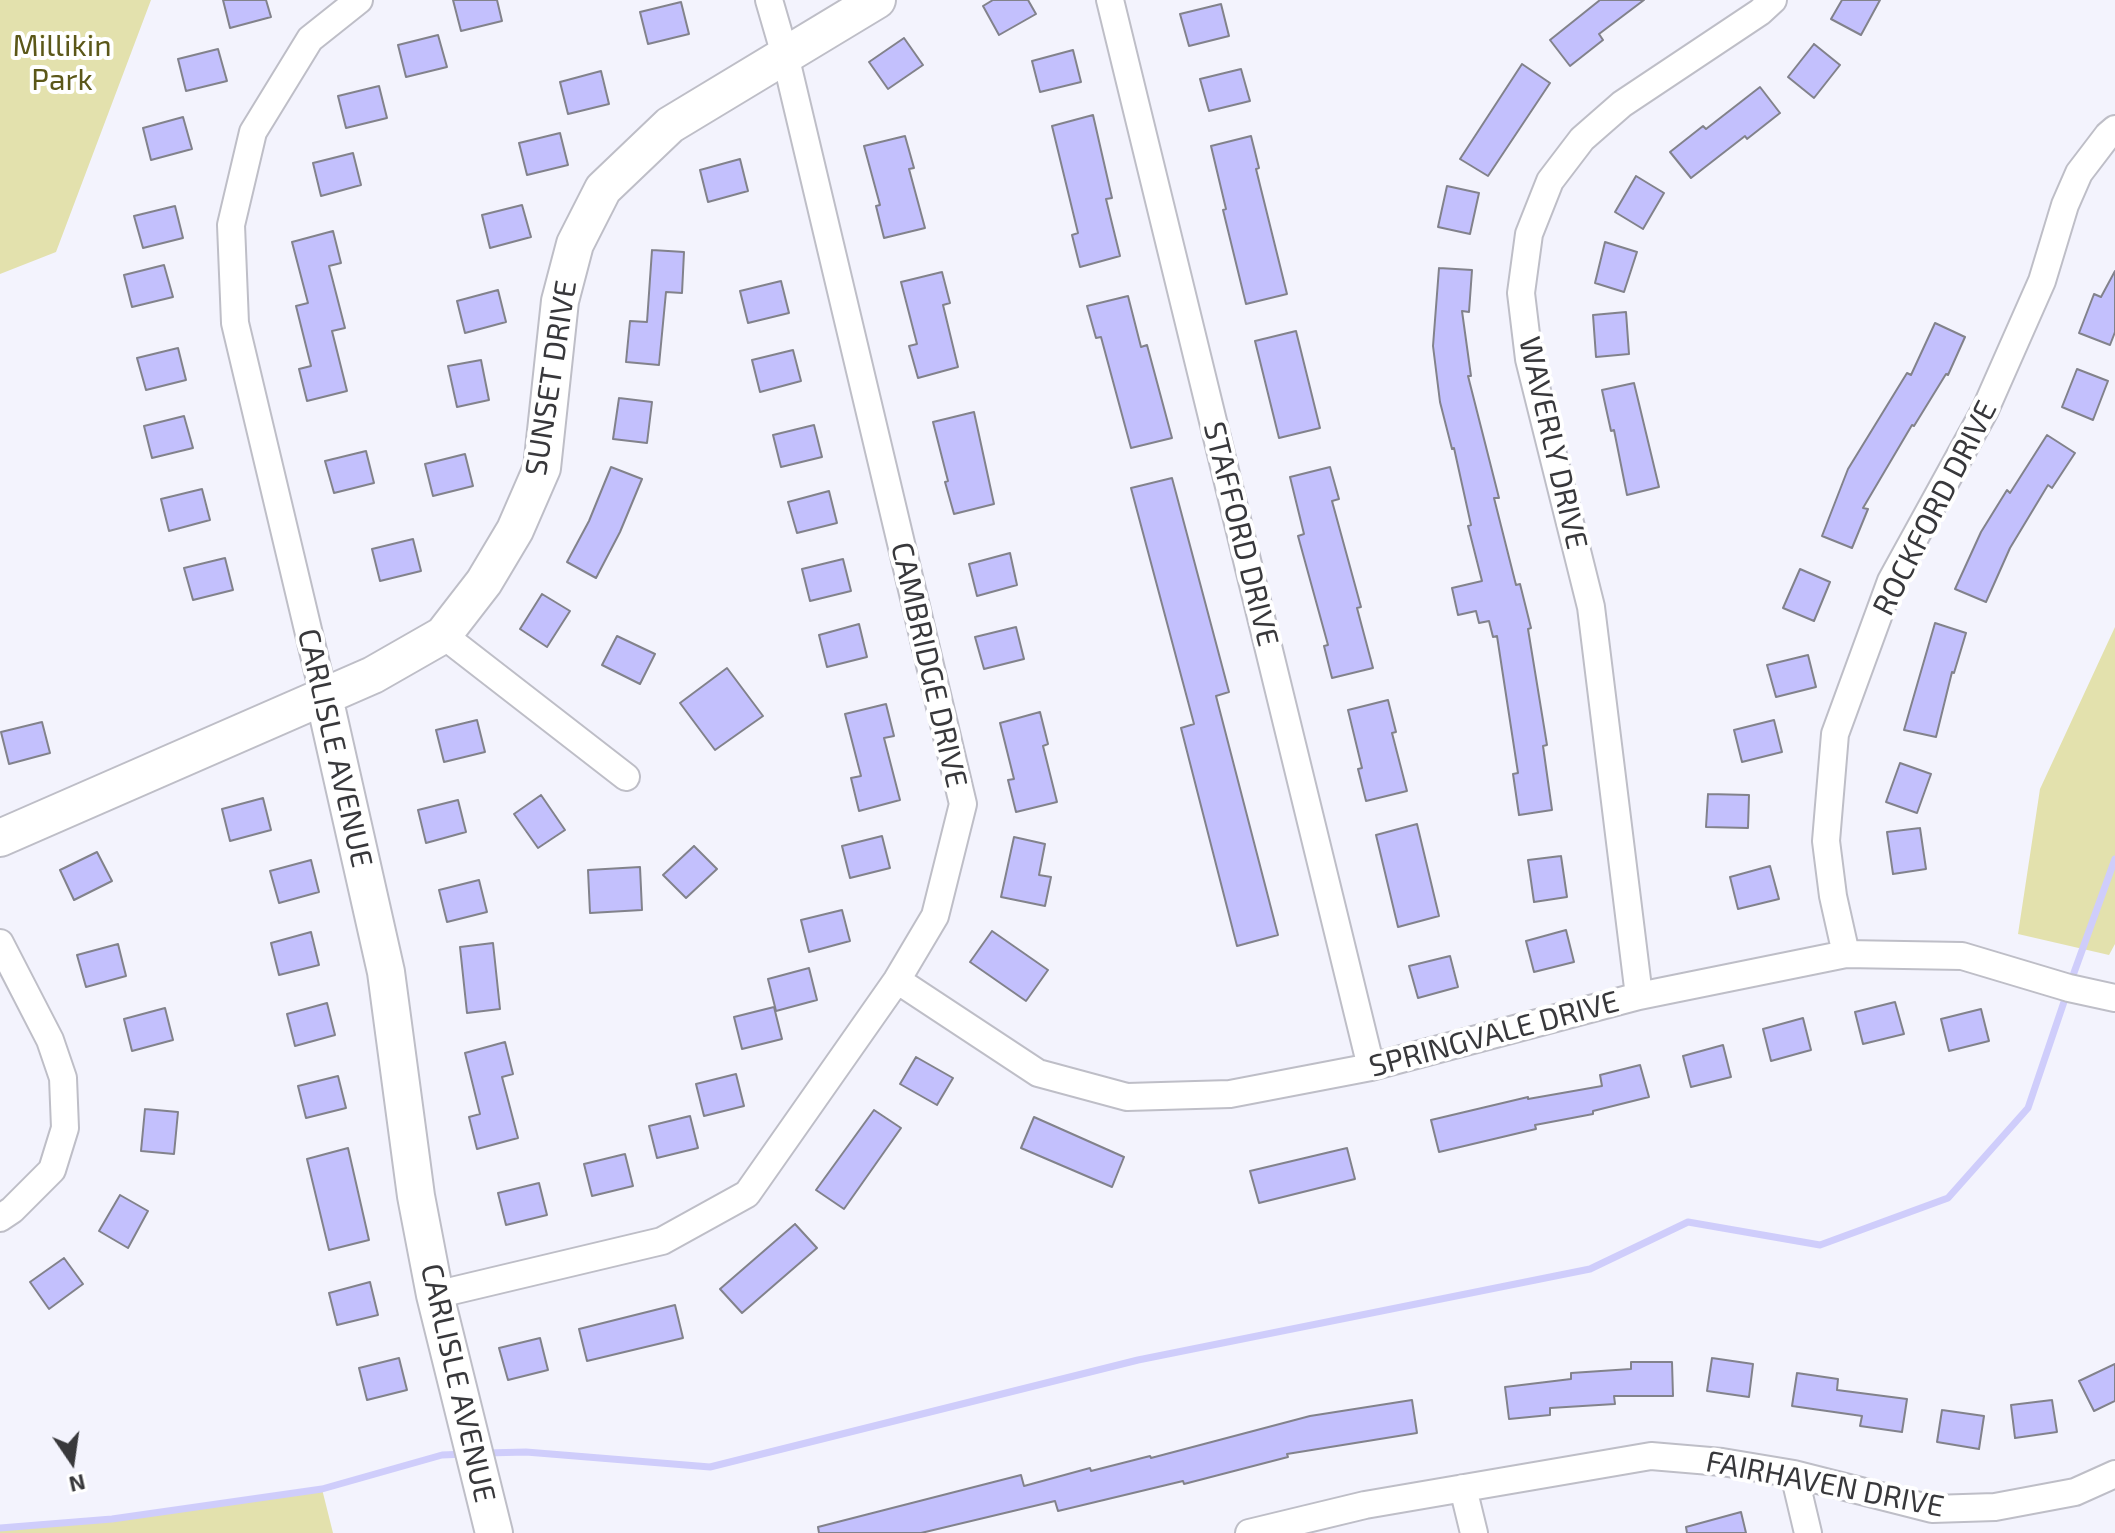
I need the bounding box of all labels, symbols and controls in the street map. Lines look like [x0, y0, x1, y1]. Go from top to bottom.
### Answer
park label: Millikin Park [12, 28, 112, 98]
street label: SUNSET DRIVE [518, 278, 584, 478]
street label: WAVERLY DRIVE [1511, 333, 1595, 553]
street label: ROCKFORD DRIVE [1865, 395, 2005, 621]
street label: STAFFORD DRIVE [1196, 418, 1286, 650]
street label: CAMBRIDGE DRIVE [883, 539, 975, 791]
street label: CARLISLE AVENUE [290, 625, 380, 871]
street label: SPRINGVALE DRIVE [1365, 983, 1623, 1085]
street label: CARLISLE AVENUE [413, 1260, 503, 1506]
north arrow [32, 1421, 112, 1501]
street label: FAIRHAVEN DRIVE [1703, 1443, 1947, 1525]
text: N [67, 1470, 88, 1499]

